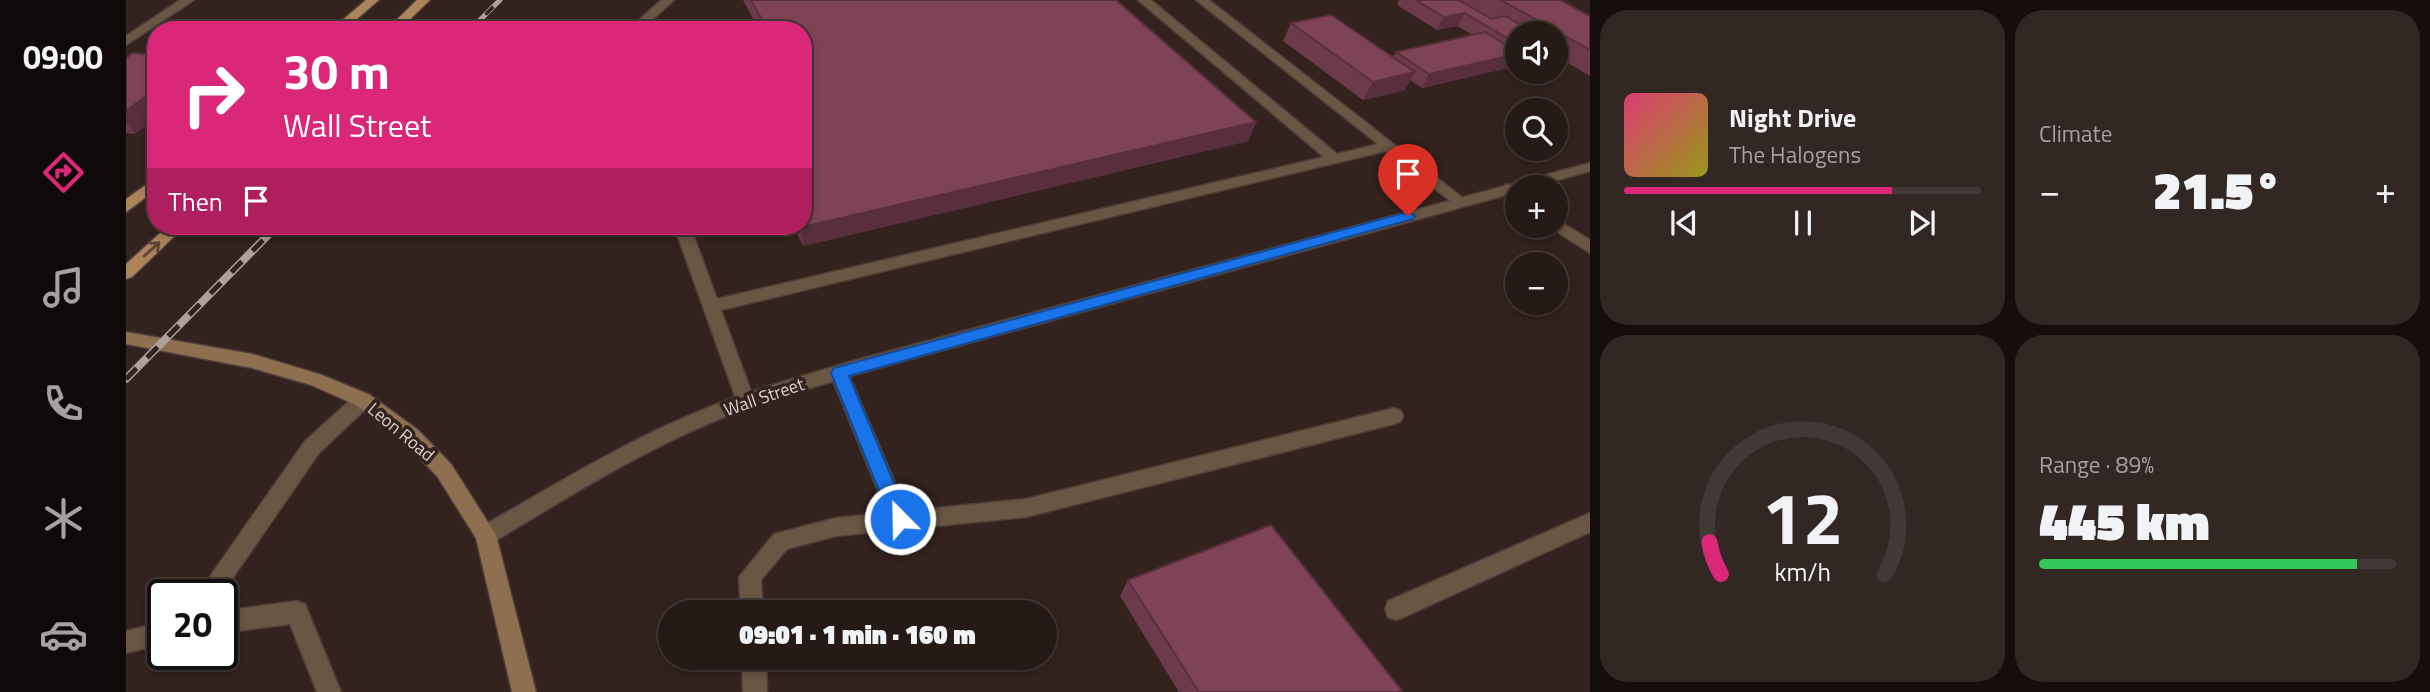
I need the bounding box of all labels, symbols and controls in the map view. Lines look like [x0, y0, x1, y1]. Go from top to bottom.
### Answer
map controls [1505, 21, 1568, 315]
button: sound [1505, 21, 1568, 84]
text: 09:00 [23, 33, 103, 81]
text: 30 m [283, 33, 390, 108]
icon: right [168, 49, 259, 140]
button: search [1505, 98, 1568, 161]
text: Night Drive [1729, 98, 1856, 137]
text: Wall Street [283, 101, 431, 149]
text: Climate [2039, 116, 2112, 151]
text: The Halogens [1729, 137, 1861, 172]
pin [1378, 144, 1438, 216]
icon: directions [39, 148, 88, 197]
text: 21.5° [2153, 150, 2282, 229]
icon: arrive [1389, 155, 1427, 193]
text: − [2039, 161, 2060, 219]
text: + [2375, 161, 2396, 219]
button: + [1505, 175, 1568, 238]
text: Then [168, 182, 223, 221]
icon: arrive [237, 182, 275, 220]
icon: previous [1665, 204, 1703, 242]
icon: pause [1784, 204, 1822, 242]
icon: next [1903, 204, 1941, 242]
one-way arrow [143, 241, 161, 257]
button: − [1505, 252, 1568, 315]
icon: music [39, 263, 88, 312]
street label: Wall Street [720, 370, 808, 423]
icon: phone [39, 379, 88, 428]
street label: Leon Road [362, 396, 441, 468]
text: Range · 89% [2039, 447, 2154, 482]
text: 12 [1762, 463, 1843, 573]
text: 445 km [2039, 481, 2210, 560]
position arrow [863, 482, 937, 556]
icon: climate [39, 494, 88, 543]
text: km/h [1774, 553, 1831, 591]
speed limit sign: 20 [147, 579, 238, 670]
icon: car [39, 610, 88, 659]
text: 09:01 · 1 min · 160 m [739, 615, 976, 654]

